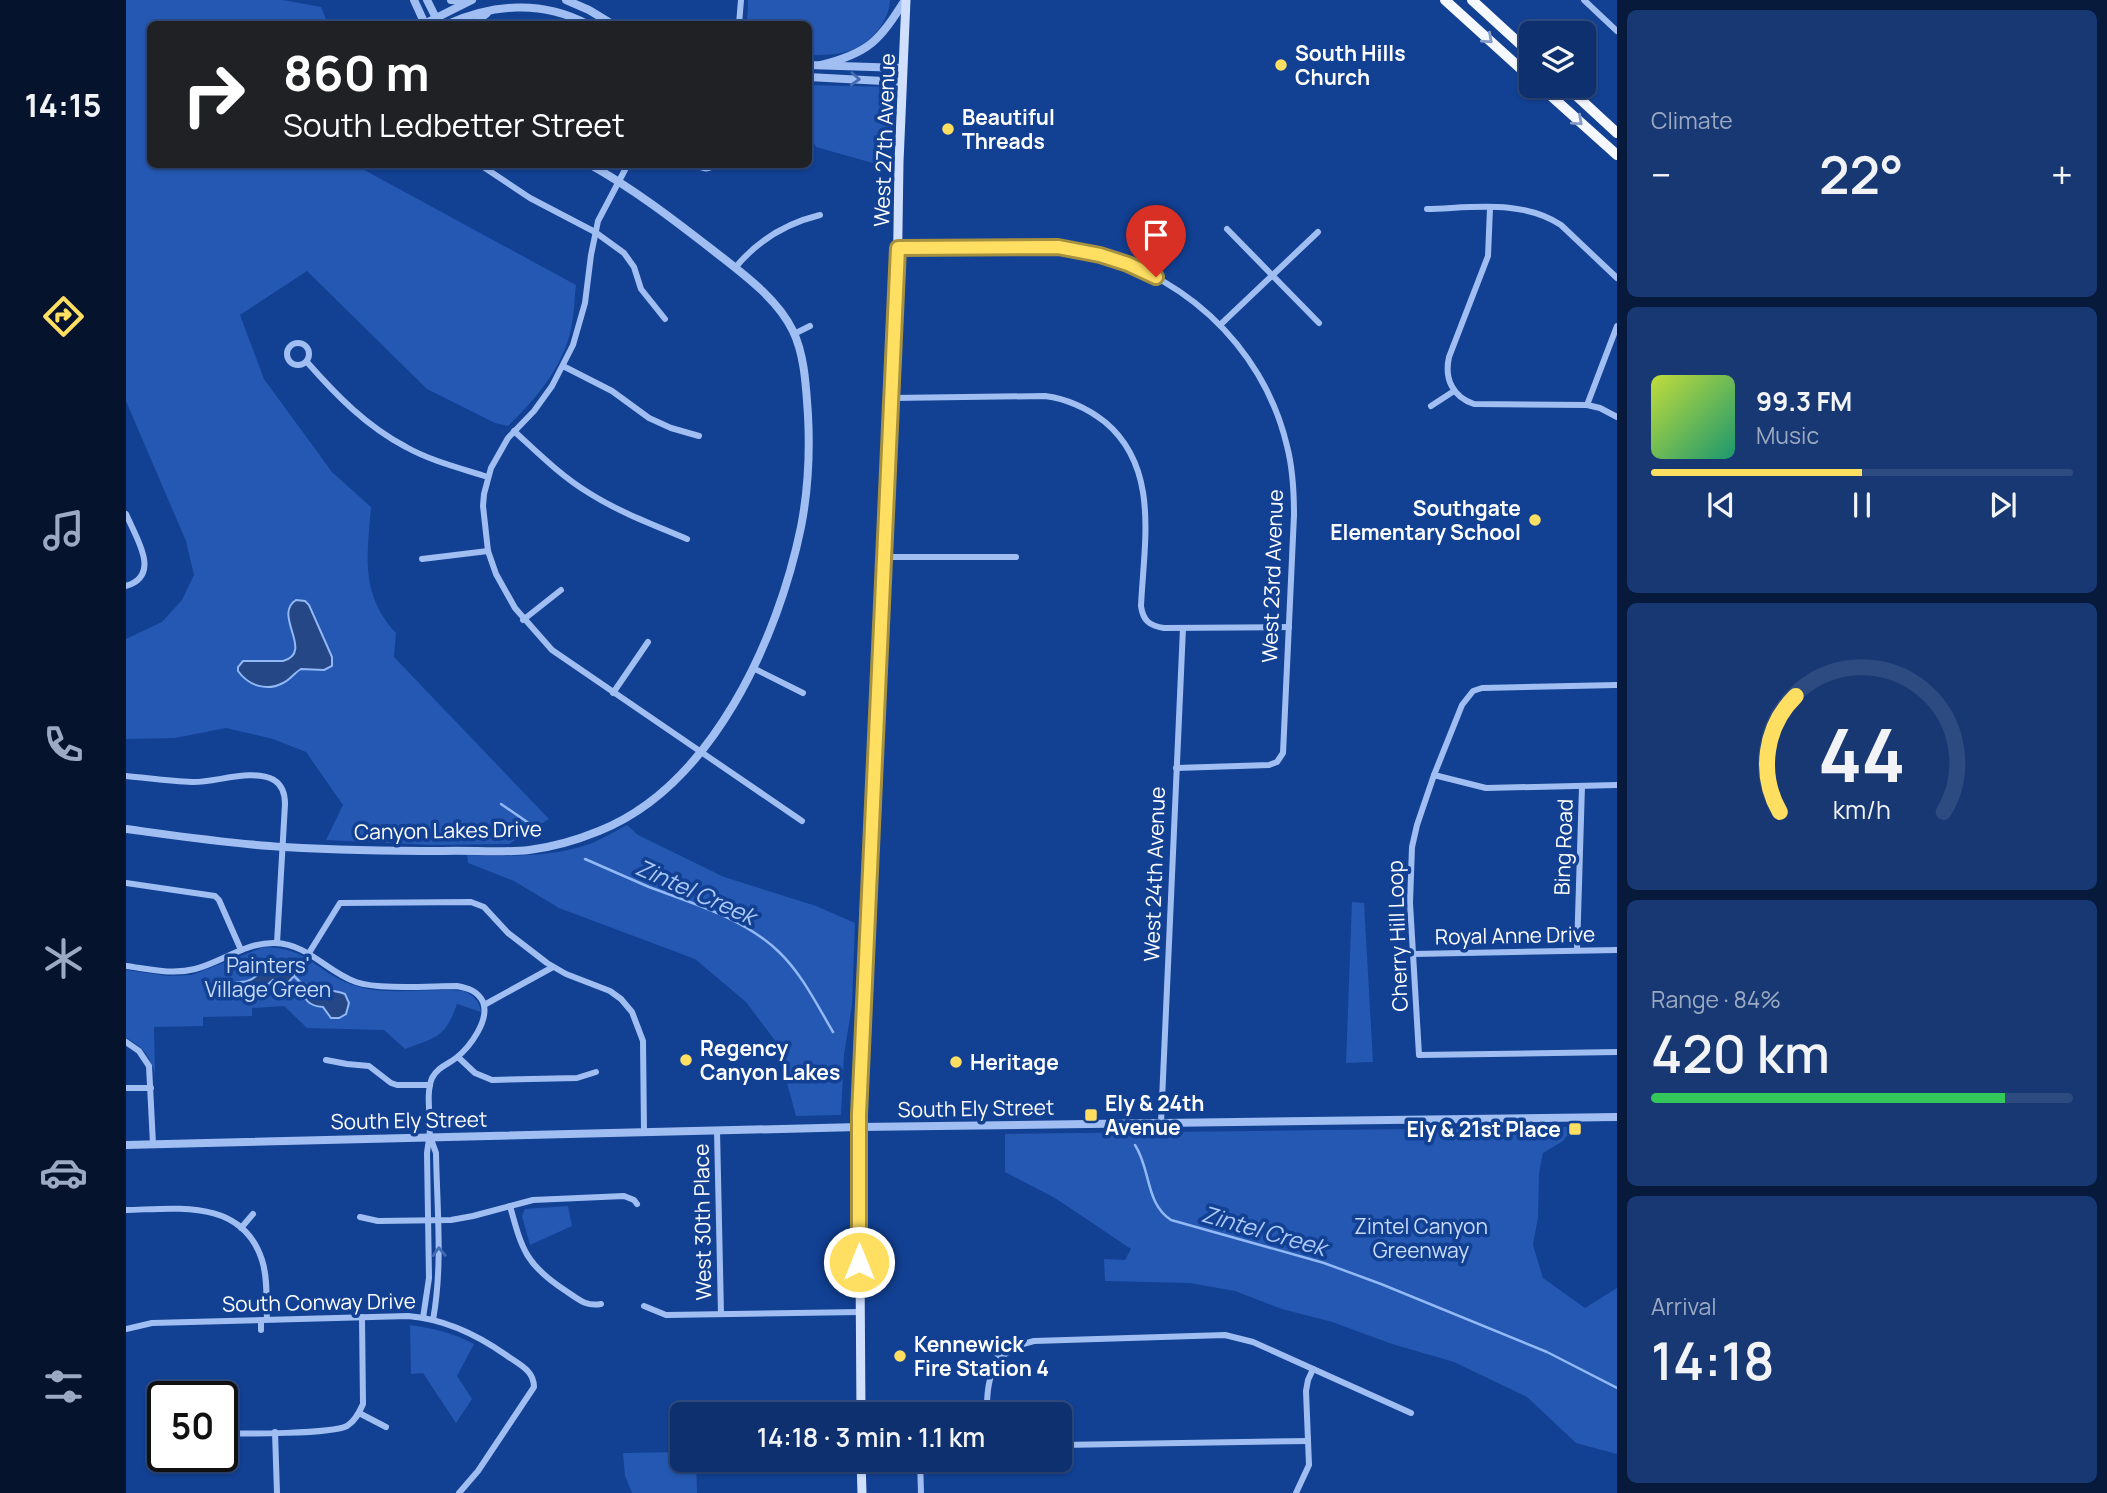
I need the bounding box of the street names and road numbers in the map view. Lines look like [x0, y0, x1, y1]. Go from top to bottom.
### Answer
street label: West 27th Avenue [867, 53, 901, 227]
street label: West 23rd Avenue [1255, 489, 1289, 663]
street label: West 24th Avenue [1137, 786, 1171, 962]
street label: Bing Road [1547, 798, 1579, 896]
street label: Canyon Lakes Drive [354, 814, 542, 846]
street label: Cherry Hill Loop [1380, 860, 1414, 1012]
street label: Royal Anne Drive [1435, 920, 1595, 950]
street label: South Ely Street [897, 1093, 1055, 1123]
street label: South Ely Street [330, 1105, 488, 1135]
street label: West 30th Place [687, 1143, 717, 1301]
street label: South Conway Drive [222, 1286, 416, 1318]

